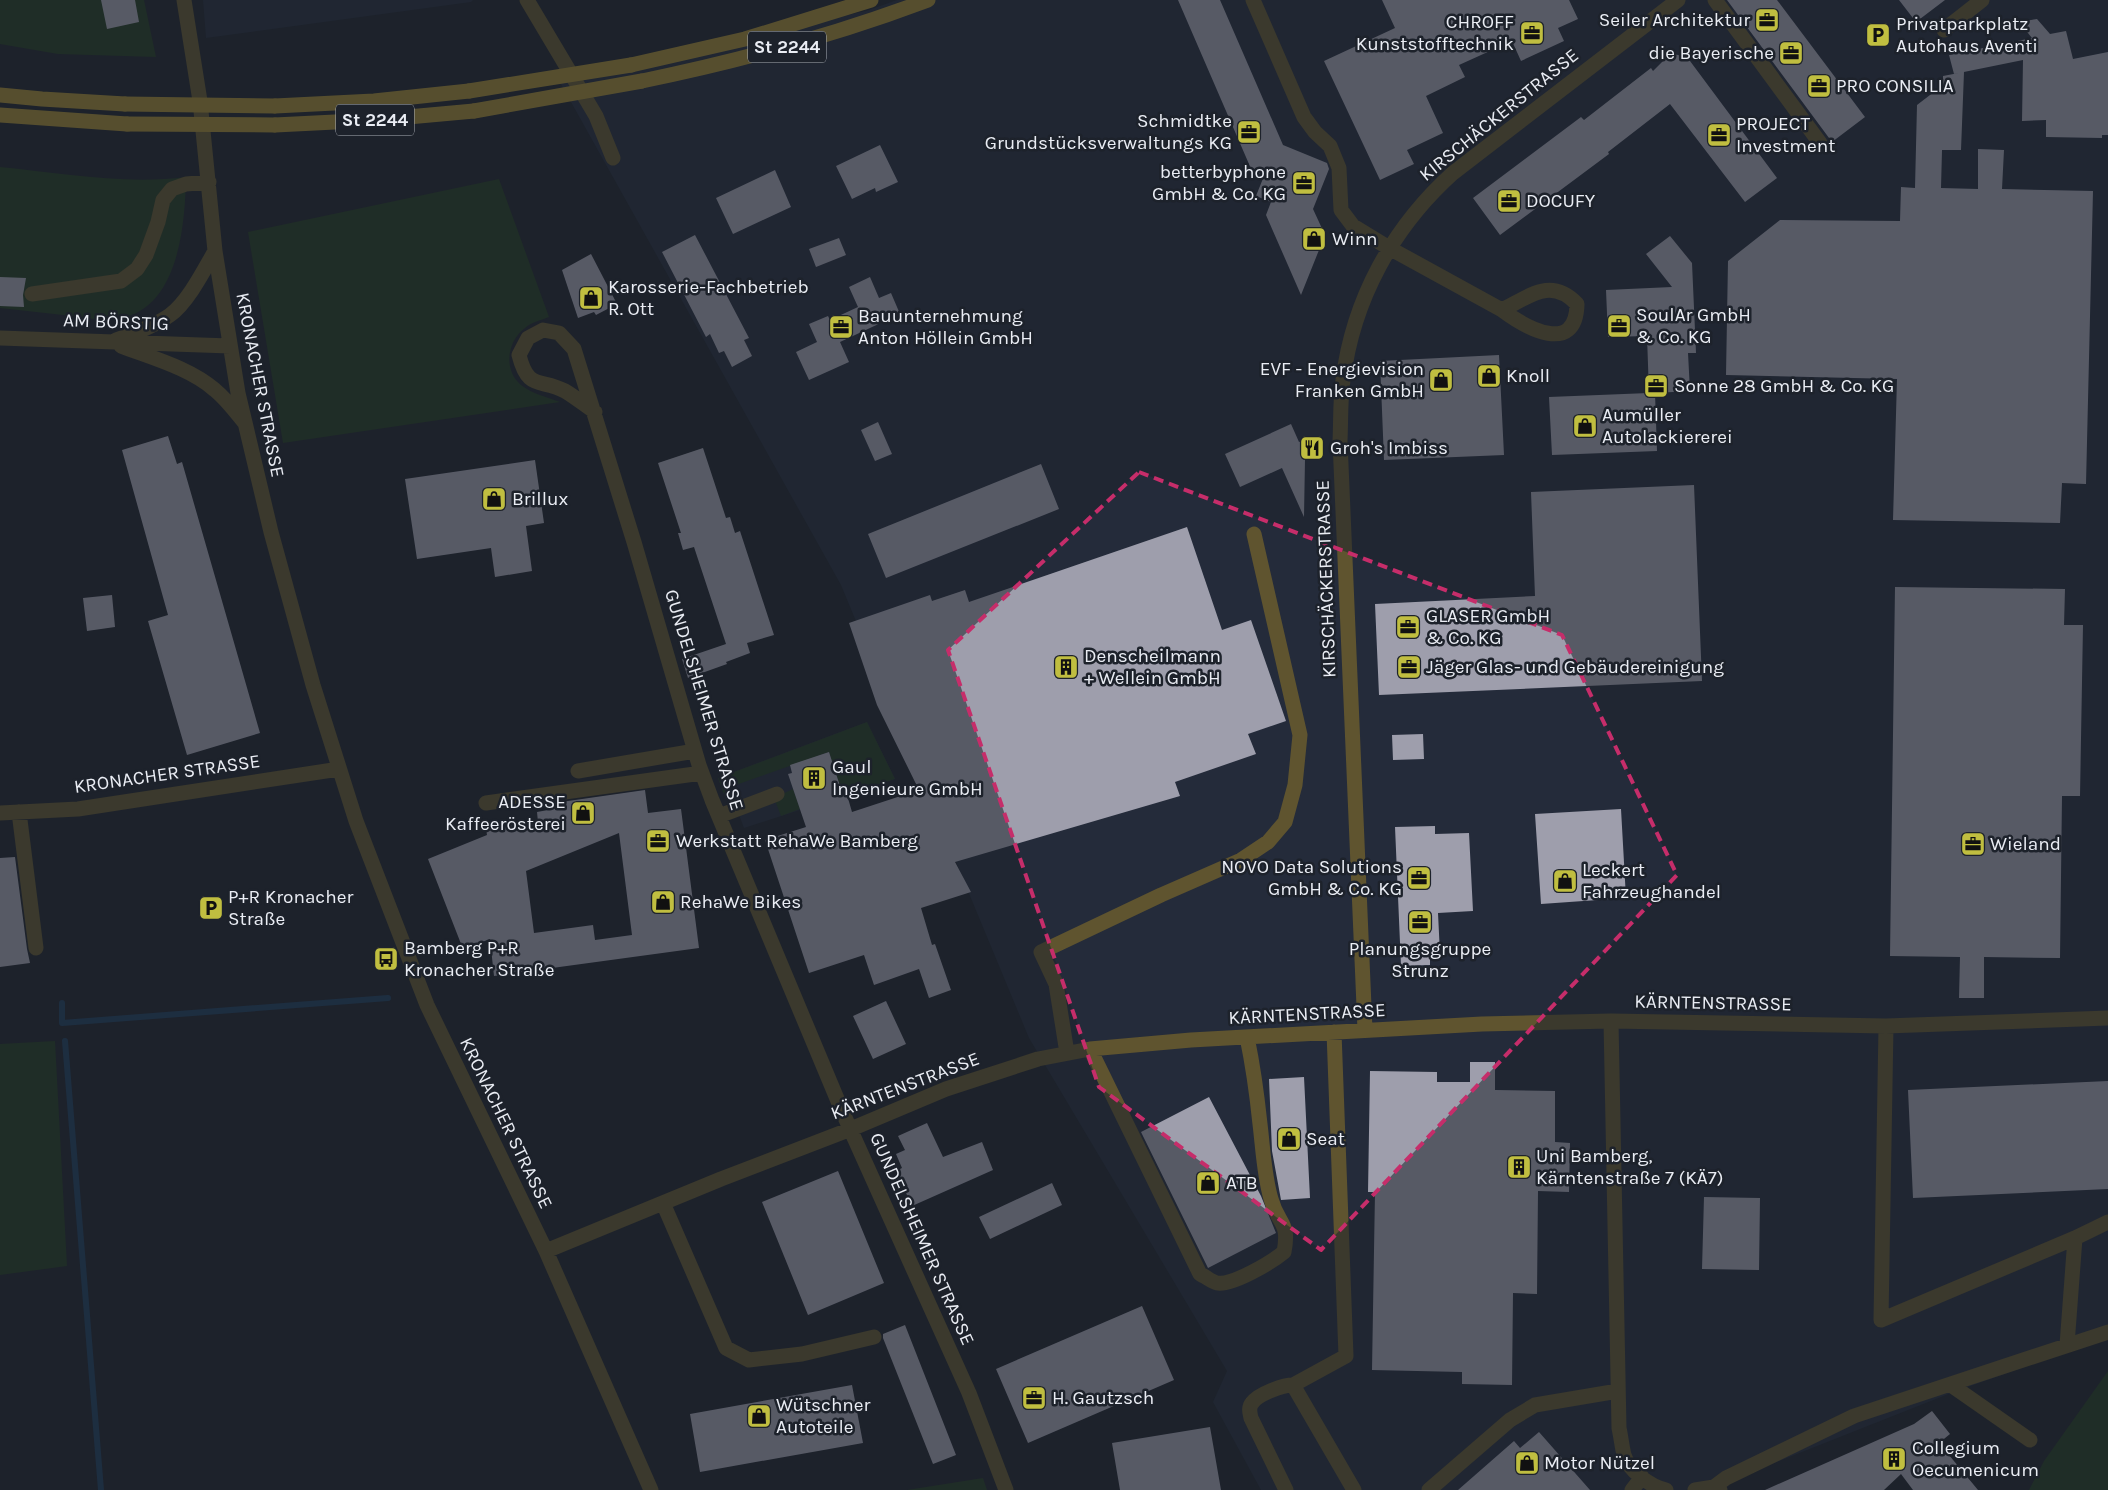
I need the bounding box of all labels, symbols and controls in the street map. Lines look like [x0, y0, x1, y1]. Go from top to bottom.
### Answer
office icon: Seiler Architektur [1754, 7, 1780, 33]
place label: Seiler Architektur [1599, 9, 1750, 31]
place label: CHROFF Kunststofftechnik [1356, 11, 1514, 55]
place label: Privatparkplatz Autohaus Aventi [1896, 13, 2038, 57]
office icon: CHROFF Kunststofftechnik [1519, 20, 1545, 46]
parking icon: Privatparkplatz Autohaus Aventi [1865, 22, 1891, 48]
road number: St 2244 [748, 32, 826, 62]
office icon: die Bayerische [1778, 40, 1804, 66]
place label: die Bayerische [1648, 42, 1774, 64]
street label: KIRSCHÄCKERSTRASSE [1415, 44, 1583, 186]
office icon: PRO CONSILIA [1806, 73, 1832, 99]
place label: PRO CONSILIA [1836, 75, 1954, 97]
road number: St 2244 [336, 104, 414, 136]
place label: Schmidtke Grundstücksverwaltungs KG [985, 110, 1232, 154]
place label: PROJECT Investment [1736, 113, 1835, 157]
office icon: Schmidtke Grundstücksverwaltungs KG [1236, 119, 1262, 145]
office icon: PROJECT Investment [1706, 122, 1732, 148]
place label: betterbyphone GmbH & Co. KG [1152, 161, 1286, 205]
office icon: betterbyphone GmbH & Co. KG [1291, 170, 1317, 196]
office icon: DOCUFY [1496, 188, 1522, 214]
place label: DOCUFY [1526, 190, 1596, 212]
shop icon: Winn [1301, 226, 1327, 252]
place label: Winn [1332, 228, 1378, 250]
place label: Karosserie-Fachbetrieb R. Ott [608, 276, 809, 320]
shop icon: Karosserie-Fachbetrieb R. Ott [578, 285, 604, 311]
street label: KRONACHER STRASSE [231, 291, 289, 479]
place label: SoulAr GmbH & Co. KG [1636, 304, 1751, 348]
place label: Bauunternehmung Anton Höllein GmbH [858, 305, 1033, 349]
street label: AM BÖRSTIG [63, 309, 169, 335]
office icon: SoulAr GmbH & Co. KG [1606, 313, 1632, 339]
office icon: Bauunternehmung Anton Höllein GmbH [828, 314, 854, 340]
place label: EVF - Energievision Franken GmbH [1260, 358, 1424, 402]
shop icon: Knoll [1476, 363, 1502, 389]
place label: Knoll [1506, 365, 1550, 387]
shop icon: EVF - Energievision Franken GmbH [1428, 367, 1454, 393]
office icon: Sonne 28 GmbH & Co. KG [1643, 373, 1669, 399]
place label: Sonne 28 GmbH & Co. KG [1674, 375, 1894, 397]
place label: Aumüller Autolackiererei [1602, 404, 1733, 448]
shop icon: Aumüller Autolackiererei [1572, 413, 1598, 439]
restaurant icon: Groh's Imbiss [1299, 435, 1325, 461]
place label: Groh's Imbiss [1330, 437, 1448, 459]
street label: KIRSCHÄCKERSTRASSE [1312, 480, 1340, 678]
shop icon: Brillux [481, 486, 507, 512]
place label: Brillux [512, 488, 568, 510]
street label: GUNDELSHEIMER STRASSE [660, 587, 748, 813]
place label: GLASER GmbH & Co. KG [1426, 605, 1550, 649]
office icon: GLASER GmbH & Co. KG [1395, 614, 1421, 640]
place label: Denscheilmann + Wellein GmbH [1084, 645, 1221, 689]
building icon: Denscheilmann + Wellein GmbH [1053, 654, 1079, 680]
office icon: Jäger Glas- und Gebäudereinigung [1396, 654, 1422, 680]
place label: Jäger Glas- und Gebäudereinigung [1426, 656, 1724, 678]
street label: KRONACHER STRASSE [73, 750, 261, 798]
place label: Gaul Ingenieure GmbH [832, 756, 983, 800]
building icon: Gaul Ingenieure GmbH [801, 765, 827, 791]
place label: ADESSE Kaffeerösterei [445, 791, 566, 835]
shop icon: ADESSE Kaffeerösterei [570, 800, 596, 826]
office icon: Werkstatt RehaWe Bamberg [645, 828, 671, 854]
place label: Werkstatt RehaWe Bamberg [676, 830, 918, 852]
office icon: Wieland [1960, 831, 1986, 857]
place label: Wieland [1990, 833, 2061, 855]
place label: NOVO Data Solutions GmbH & Co. KG [1221, 856, 1402, 900]
place label: Leckert Fahrzeughandel [1582, 859, 1721, 903]
office icon: NOVO Data Solutions GmbH & Co. KG [1406, 865, 1432, 891]
shop icon: Leckert Fahrzeughandel [1552, 868, 1578, 894]
place label: P+R Kronacher Straße [228, 886, 353, 930]
shop icon: RehaWe Bikes [650, 889, 676, 915]
place label: RehaWe Bikes [680, 891, 801, 913]
parking icon: P+R Kronacher Straße [198, 895, 224, 921]
office icon: Planungsgruppe Strunz [1407, 909, 1433, 935]
place label: Bamberg P+R Kronacher Straße [404, 937, 555, 981]
place label: Planungsgruppe Strunz [1349, 938, 1491, 982]
bus stop icon: Bamberg P+R Kronacher Straße [373, 946, 399, 972]
street label: KÄRNTENSTRASSE [1634, 991, 1792, 1015]
street label: KÄRNTENSTRASSE [1228, 999, 1386, 1029]
street label: KRONACHER STRASSE [455, 1034, 557, 1212]
street label: KÄRNTENSTRASSE [828, 1048, 982, 1124]
shop icon: Seat [1276, 1126, 1302, 1152]
place label: Seat [1306, 1128, 1345, 1150]
street label: GUNDELSHEIMER STRASSE [865, 1129, 979, 1349]
place label: Uni Bamberg, Kärntenstraße 7 (KÄ7) [1536, 1145, 1723, 1189]
building icon: Uni Bamberg, Kärntenstraße 7 (KÄ7) [1506, 1154, 1532, 1180]
shop icon: ATB [1195, 1170, 1221, 1196]
place label: ATB [1226, 1172, 1257, 1194]
office icon: H. Gautzsch [1021, 1385, 1047, 1411]
place label: H. Gautzsch [1052, 1387, 1154, 1409]
place label: Wütschner Autoteile [776, 1394, 871, 1438]
shop icon: Wütschner Autoteile [746, 1403, 772, 1429]
place label: Collegium Oecumenicum [1912, 1437, 2039, 1481]
building icon: Collegium Oecumenicum [1881, 1446, 1907, 1472]
shop icon: Motor Nützel [1514, 1450, 1540, 1476]
place label: Motor Nützel [1544, 1452, 1655, 1474]

